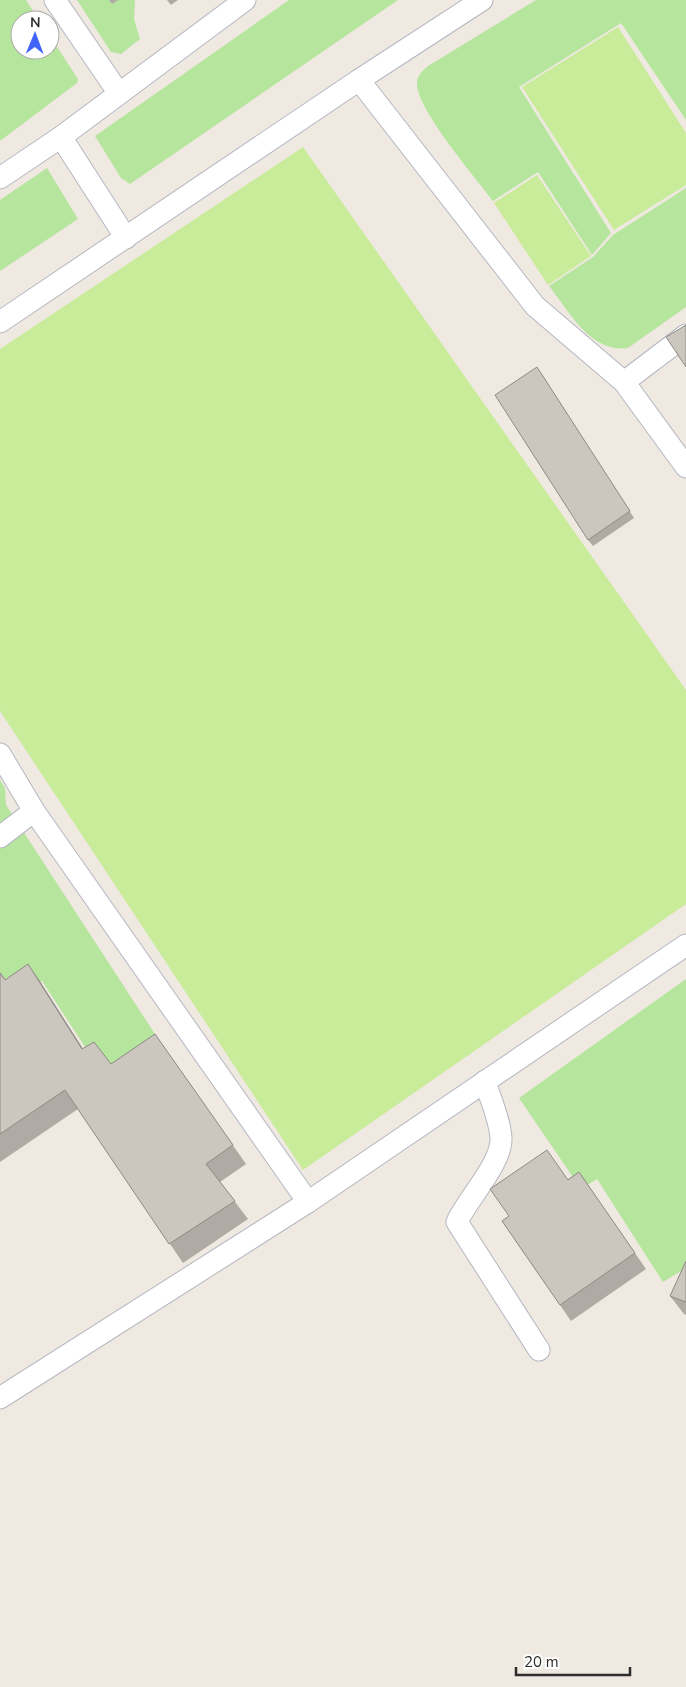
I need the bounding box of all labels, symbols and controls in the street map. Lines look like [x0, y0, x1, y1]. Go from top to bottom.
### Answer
north arrow [10, 10, 60, 60]
text: N [30, 13, 41, 32]
scale bar [516, 1644, 630, 1676]
text: 20 m [524, 1652, 559, 1672]

